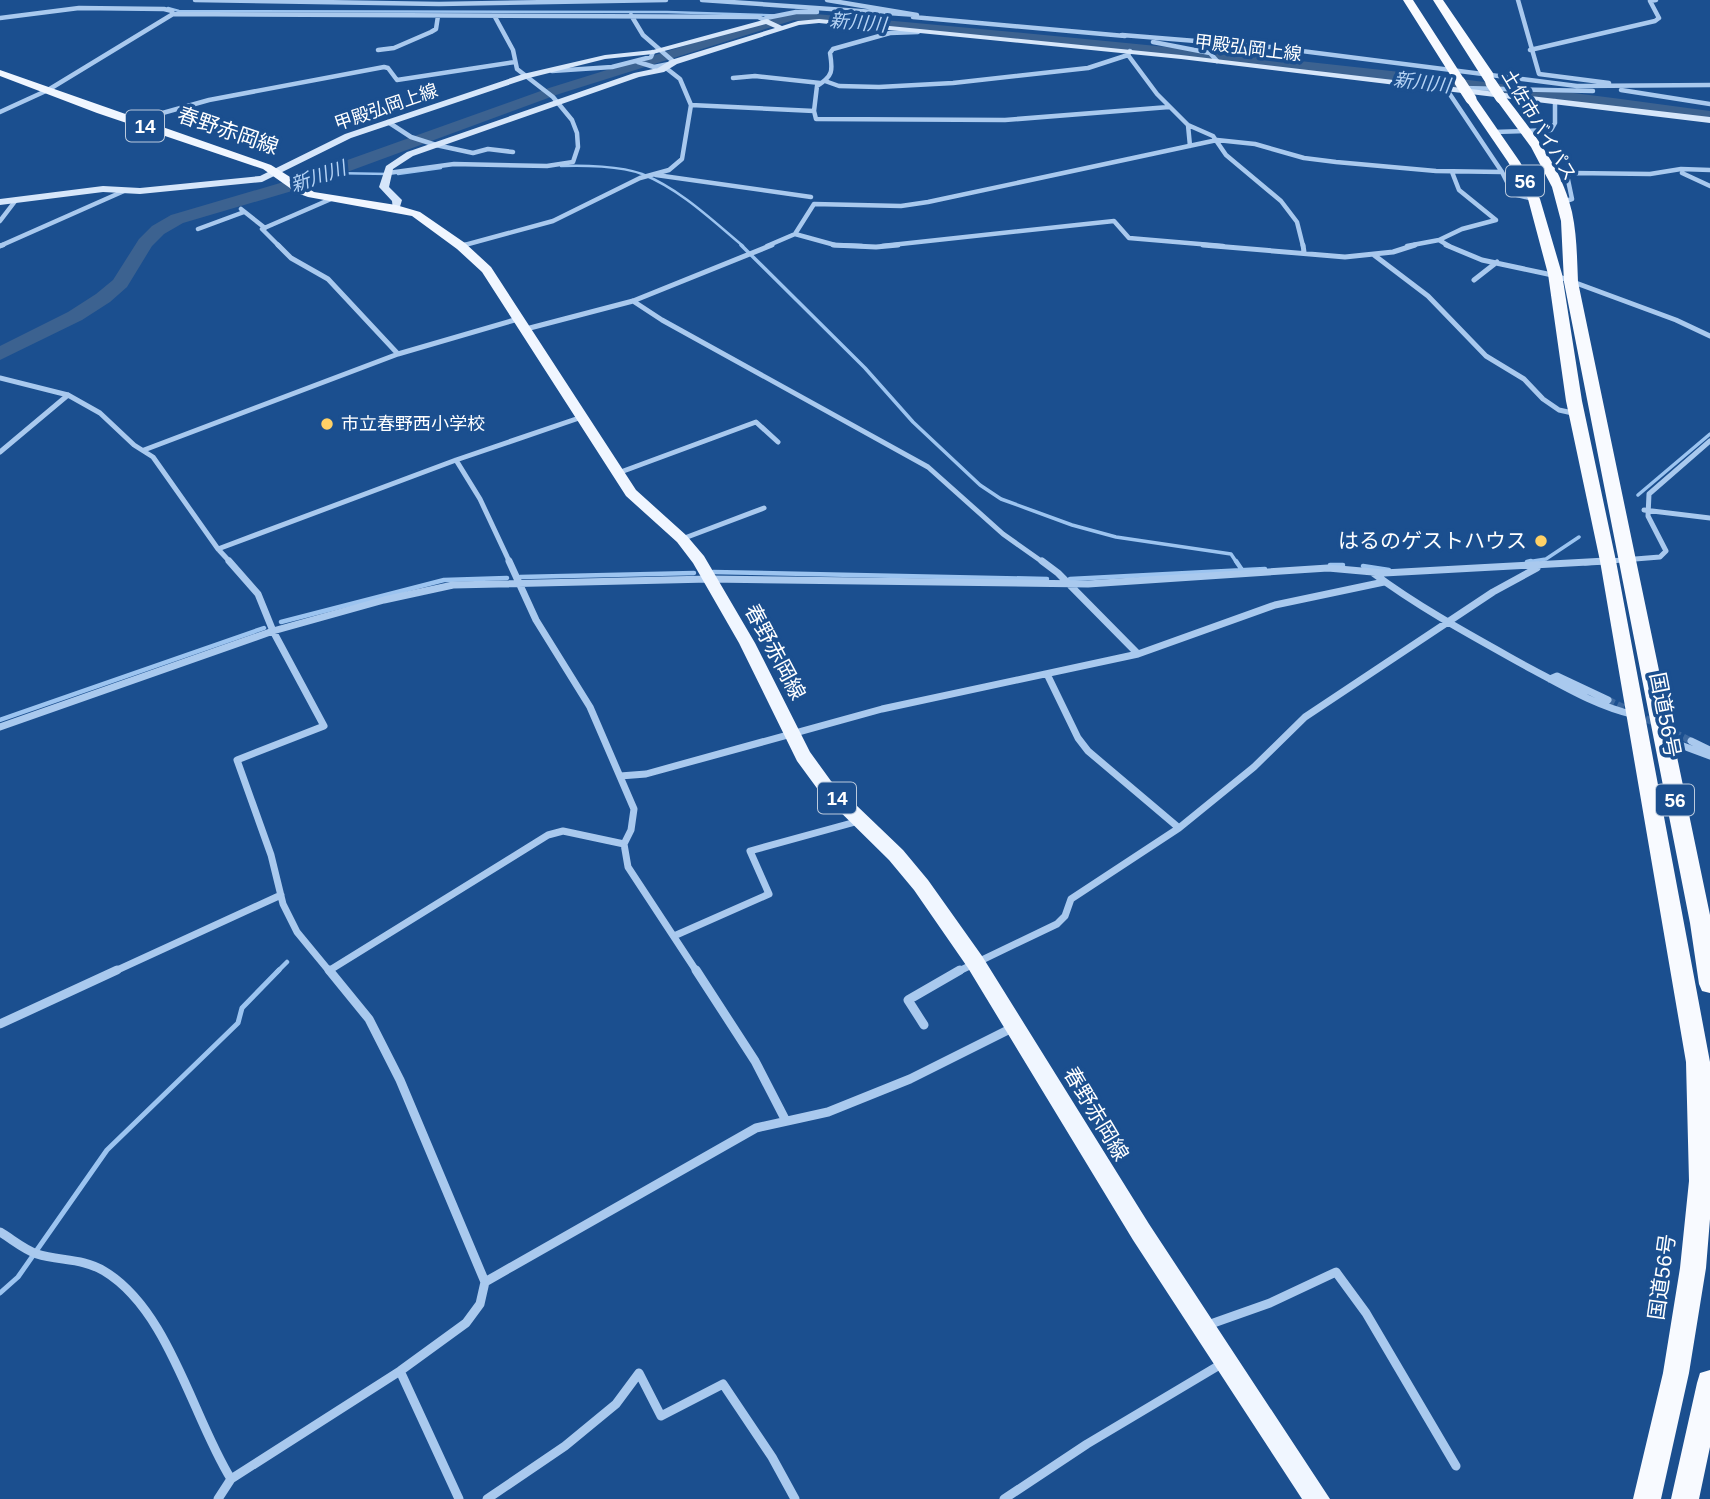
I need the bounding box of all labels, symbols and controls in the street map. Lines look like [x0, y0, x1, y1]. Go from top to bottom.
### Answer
water label: 新川川 [829, 10, 889, 36]
street label: 甲殿弘岡上線 [1193, 31, 1303, 65]
street label: 土佐市バイパス [1498, 66, 1580, 184]
water label: 新川川 [1392, 69, 1453, 97]
street label: 甲殿弘岡上線 [332, 80, 440, 134]
street label: 春野赤岡線 [175, 103, 282, 158]
road number: 14 [126, 110, 164, 142]
water label: 新川川 [288, 157, 350, 196]
road number: 56 [1506, 166, 1544, 196]
place label: 市立春野西小学校 [341, 414, 485, 434]
marker: 市立春野西小学校 [319, 416, 335, 432]
place label: はるのゲストハウス [1338, 529, 1527, 552]
marker: はるのゲストハウス [1533, 533, 1549, 549]
street label: 春野赤岡線 [741, 600, 810, 704]
street label: 国道56号 [1646, 670, 1685, 759]
road number: 14 [818, 782, 856, 814]
road number: 56 [1656, 785, 1694, 816]
street label: 春野赤岡線 [1060, 1063, 1133, 1165]
street label: 国道56号 [1644, 1233, 1679, 1321]

